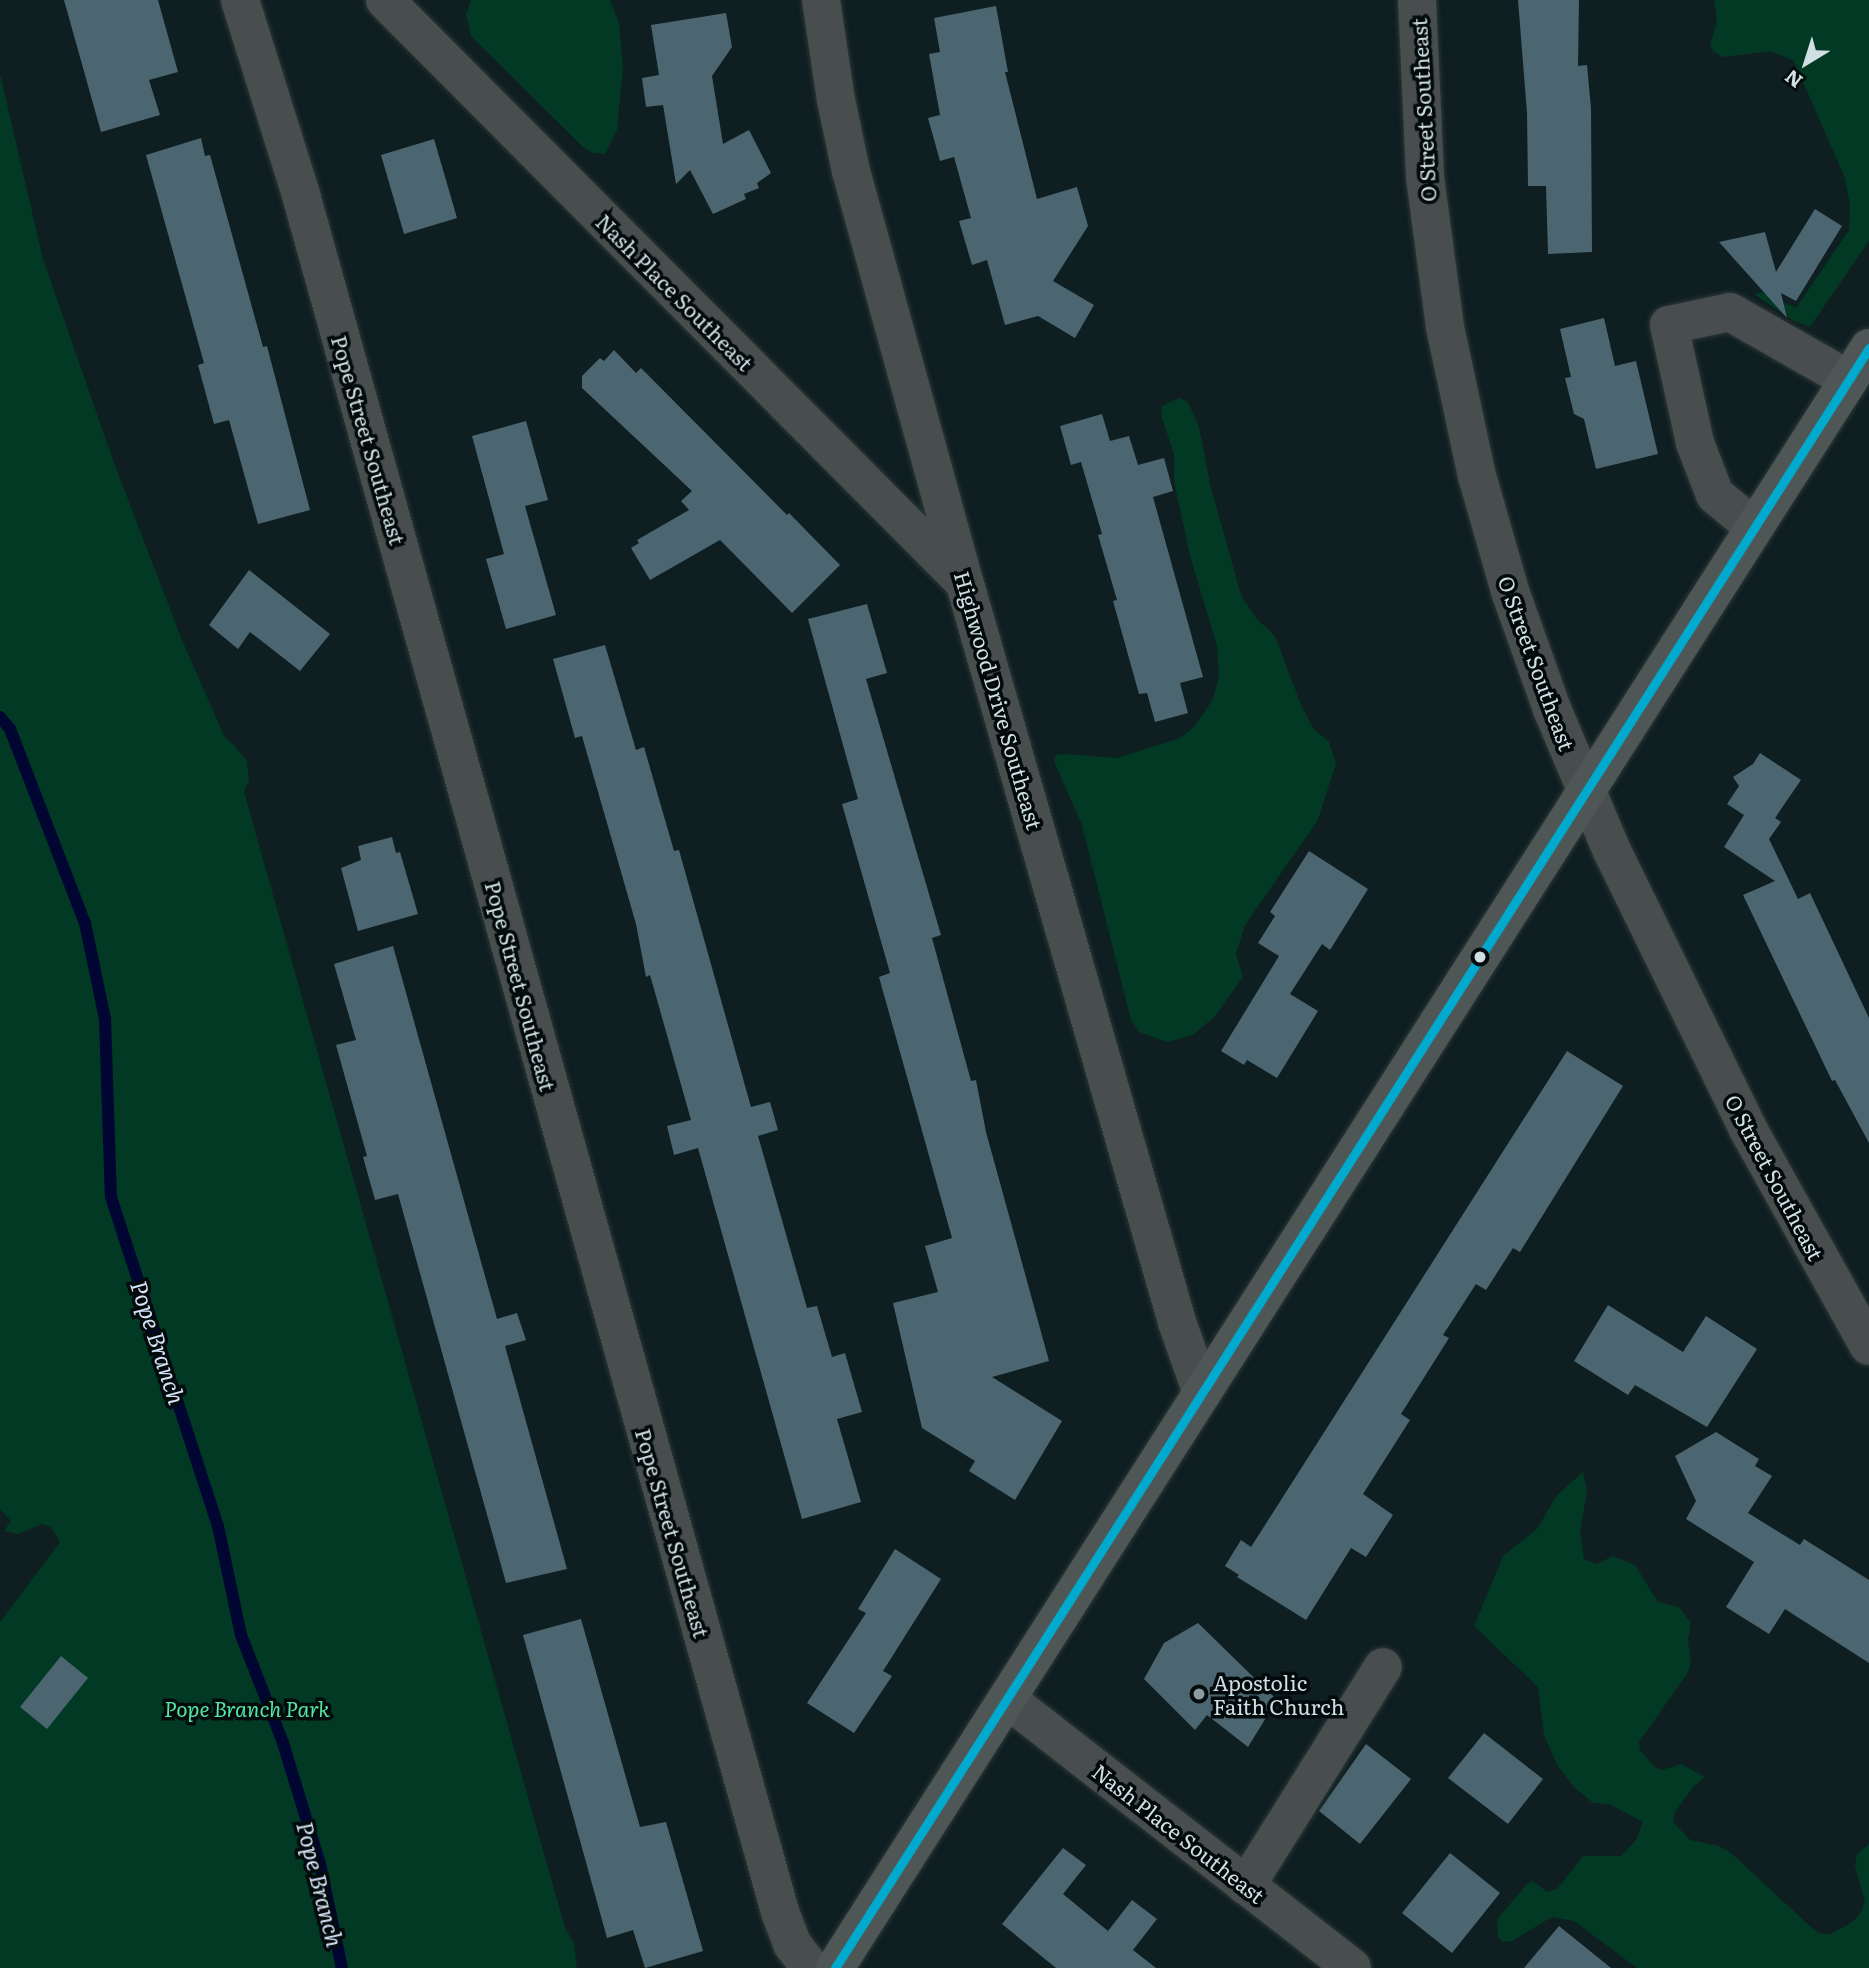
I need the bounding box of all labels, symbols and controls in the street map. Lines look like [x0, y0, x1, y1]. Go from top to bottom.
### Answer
street label: O Street Southeast [1406, 17, 1440, 203]
north arrow [1771, 28, 1841, 98]
text: N [1778, 64, 1808, 95]
street label: Nash Place Southeast [591, 208, 759, 376]
street label: Pope Street Southeast [327, 332, 411, 548]
street label: Highwood Drive Southeast [950, 568, 1048, 832]
street label: O Street Southeast [1494, 572, 1580, 754]
street label: Pope Street Southeast [481, 878, 561, 1094]
unlabelled marker [1473, 950, 1487, 964]
street label: O Street Southeast [1721, 1090, 1829, 1264]
water label: Pope Branch [126, 1277, 192, 1407]
street label: Pope Street Southeast [631, 1425, 715, 1641]
place label: Apostolic Faith Church [1213, 1669, 1344, 1719]
marker: Apostolic Faith Church [1191, 1686, 1207, 1702]
park label: Pope Branch Park [164, 1695, 330, 1721]
street label: Nash Place Southeast [1088, 1758, 1270, 1908]
water label: Pope Branch [292, 1818, 350, 1950]

